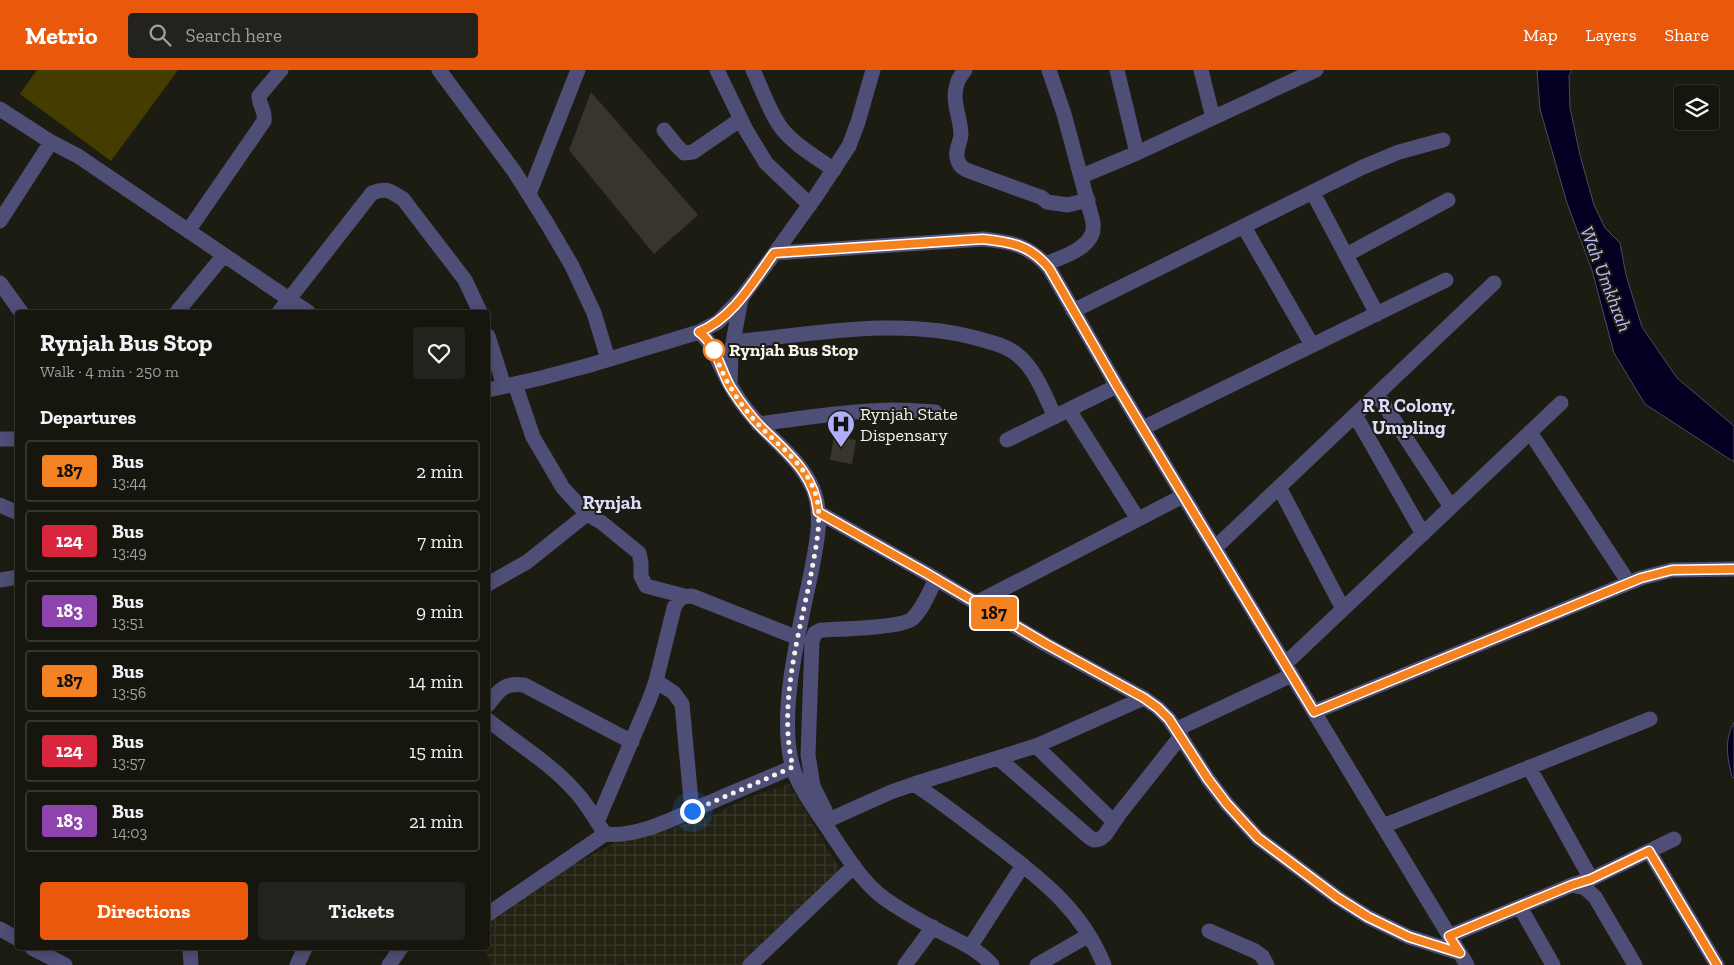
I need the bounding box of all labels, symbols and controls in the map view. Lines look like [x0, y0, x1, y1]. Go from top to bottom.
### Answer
search box [128, 13, 478, 58]
text: Metrio [25, 21, 98, 50]
icon: search [146, 21, 174, 49]
text: Search here [186, 24, 282, 47]
text: Map [1523, 24, 1558, 46]
text: Layers [1586, 24, 1637, 46]
text: Share [1665, 24, 1709, 46]
map controls [1674, 85, 1719, 130]
button: layers [1674, 85, 1719, 130]
water label: Wah Umkhrah [1575, 223, 1637, 335]
button: heart [413, 327, 465, 379]
text: Rynjah Bus Stop [40, 328, 212, 357]
marker: Rynjah Bus Stop [703, 339, 725, 361]
place label: Rynjah Bus Stop [729, 339, 858, 361]
text: Walk · 4 min · 250 m [40, 362, 179, 381]
district label: R R Colony, Umpling [1362, 394, 1456, 439]
place label: Rynjah State Dispensary [860, 403, 958, 446]
text: Departures [40, 406, 136, 429]
hospital icon: Rynjah State Dispensary [826, 409, 856, 448]
text: Bus [112, 450, 144, 473]
text: 187 [57, 460, 82, 482]
text: 2 min [416, 460, 463, 483]
text: 13:44 [112, 473, 147, 492]
district label: Rynjah [583, 491, 641, 514]
text: Bus [112, 520, 144, 543]
text: 124 [56, 530, 83, 552]
text: 7 min [417, 530, 463, 553]
text: 13:49 [112, 543, 147, 562]
text: Bus [112, 590, 144, 613]
line badge: 187 [965, 597, 1023, 629]
text: 183 [56, 600, 83, 622]
text: 9 min [416, 600, 463, 623]
text: 187 [981, 602, 1007, 624]
text: 13:51 [112, 613, 144, 632]
text: Bus [112, 660, 144, 683]
text: 187 [57, 670, 82, 692]
text: 14 min [409, 670, 463, 693]
text: 13:56 [112, 683, 146, 702]
text: Bus [112, 730, 144, 753]
text: 124 [56, 740, 83, 762]
text: 15 min [409, 740, 463, 763]
text: 13:57 [112, 753, 145, 772]
your location [680, 799, 705, 824]
text: Bus [112, 800, 144, 823]
text: 183 [56, 810, 83, 832]
text: 21 min [409, 810, 463, 833]
text: 14:03 [112, 823, 147, 842]
button: Directions [40, 882, 248, 940]
button: Tickets [258, 882, 465, 940]

